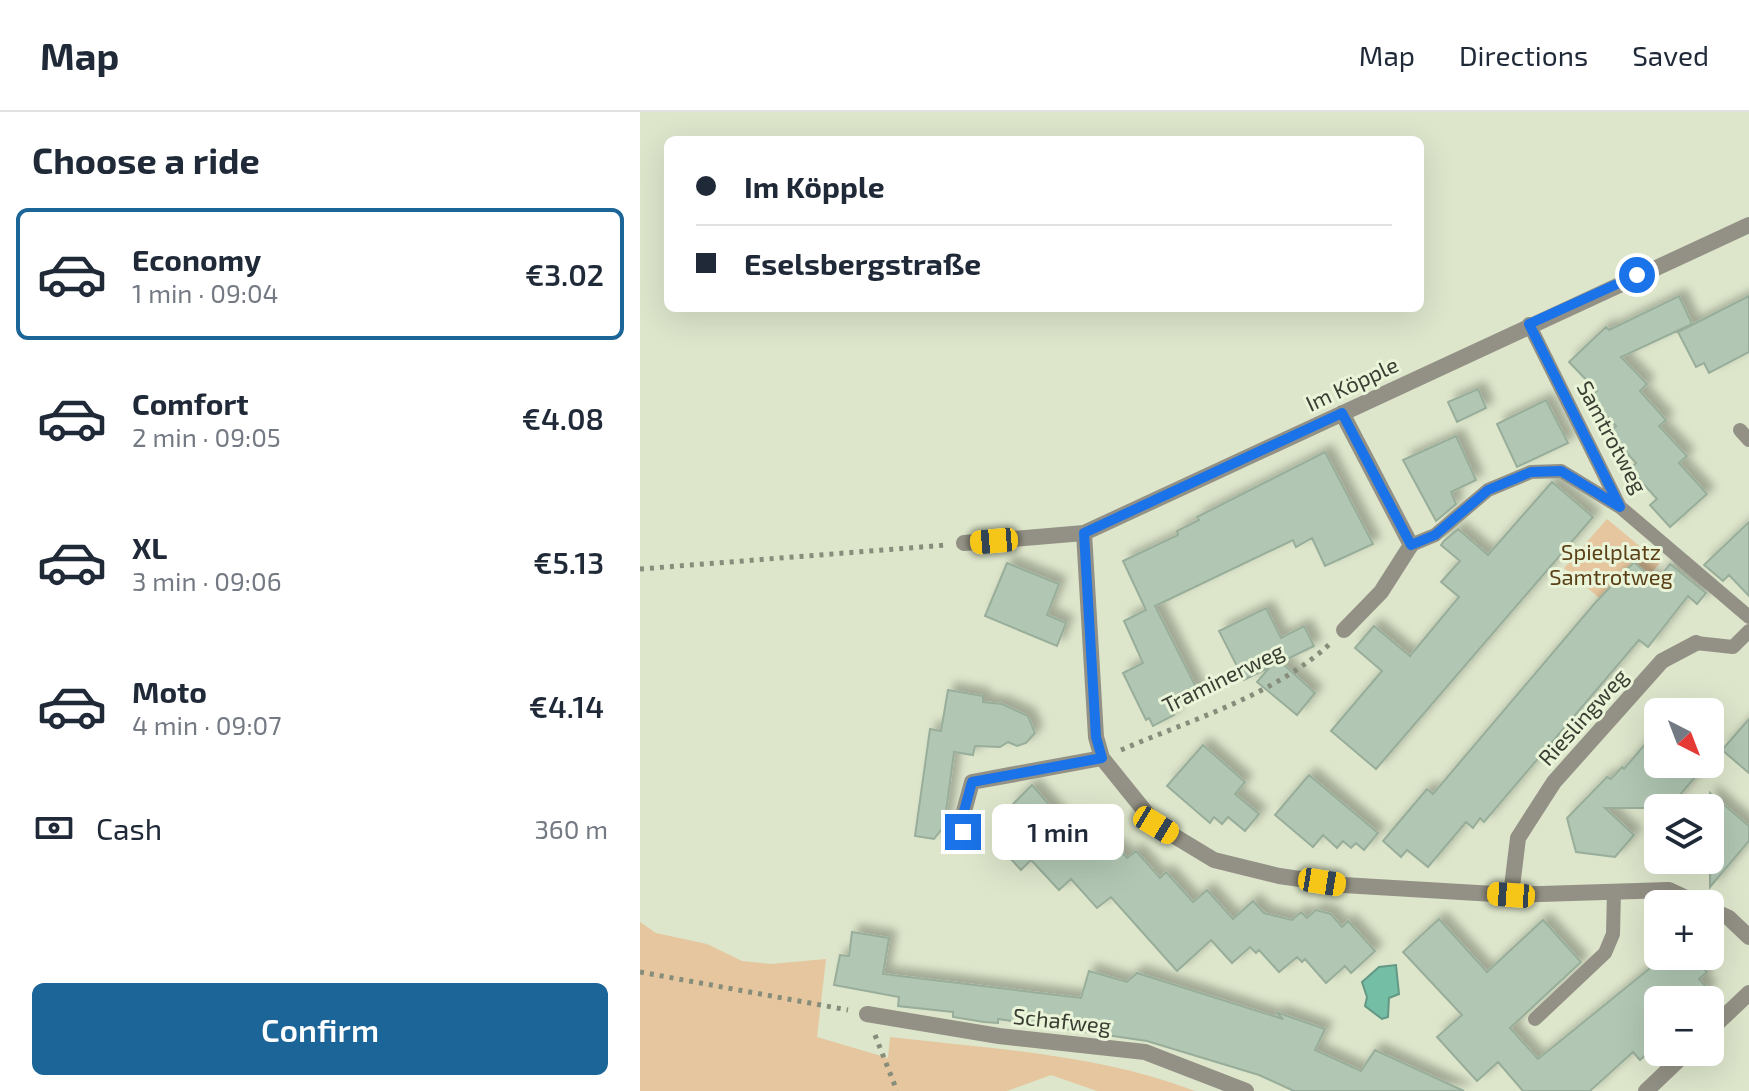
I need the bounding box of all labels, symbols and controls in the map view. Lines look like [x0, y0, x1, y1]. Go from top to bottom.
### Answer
text: Map [40, 32, 119, 78]
text: Map [1359, 38, 1415, 72]
text: Directions [1459, 38, 1588, 72]
text: Saved [1632, 38, 1709, 72]
text: Choose a ride [32, 138, 260, 181]
text: Im Köpple [744, 168, 885, 204]
icon: car [36, 238, 108, 310]
text: Economy [132, 241, 261, 277]
text: Eselsbergstraße [744, 245, 981, 281]
text: €3.02 [525, 256, 604, 292]
route start [1619, 257, 1655, 293]
text: 1 min · 09:04 [132, 277, 279, 308]
street label: Im Köpple [1301, 350, 1402, 416]
street label: Samtrotweg [1572, 376, 1653, 497]
icon: car [36, 382, 108, 454]
text: Comfort [132, 385, 249, 421]
text: €4.08 [522, 400, 604, 436]
text: 2 min · 09:05 [132, 421, 281, 452]
icon: car [36, 526, 108, 598]
car [969, 527, 1019, 555]
text: XL [132, 529, 167, 565]
park label: Spielplatz Samtrotweg [1549, 538, 1673, 589]
text: €5.13 [533, 544, 604, 580]
text: 3 min · 09:06 [132, 565, 282, 596]
street label: Traminerweg [1158, 636, 1288, 718]
street label: Rieslingweg [1532, 663, 1632, 770]
icon: car [36, 670, 108, 742]
text: Moto [132, 673, 207, 709]
text: €4.14 [529, 688, 604, 724]
north arrow [1644, 698, 1724, 778]
map controls [1644, 698, 1724, 1066]
text: 4 min · 09:07 [132, 709, 282, 740]
button: layers [1644, 794, 1724, 874]
car [1129, 802, 1183, 848]
callout: 1 min [991, 804, 1123, 860]
icon: cash [32, 806, 76, 850]
text: Cash [96, 810, 162, 846]
text: 360 m [534, 813, 608, 844]
route end [945, 814, 981, 850]
text: 1 min [1027, 816, 1089, 847]
car [1296, 866, 1348, 898]
car [1486, 881, 1536, 909]
button: + [1644, 890, 1724, 970]
button: Confirm [32, 983, 608, 1075]
button: − [1644, 986, 1724, 1066]
street label: Schafweg [1012, 1002, 1112, 1038]

